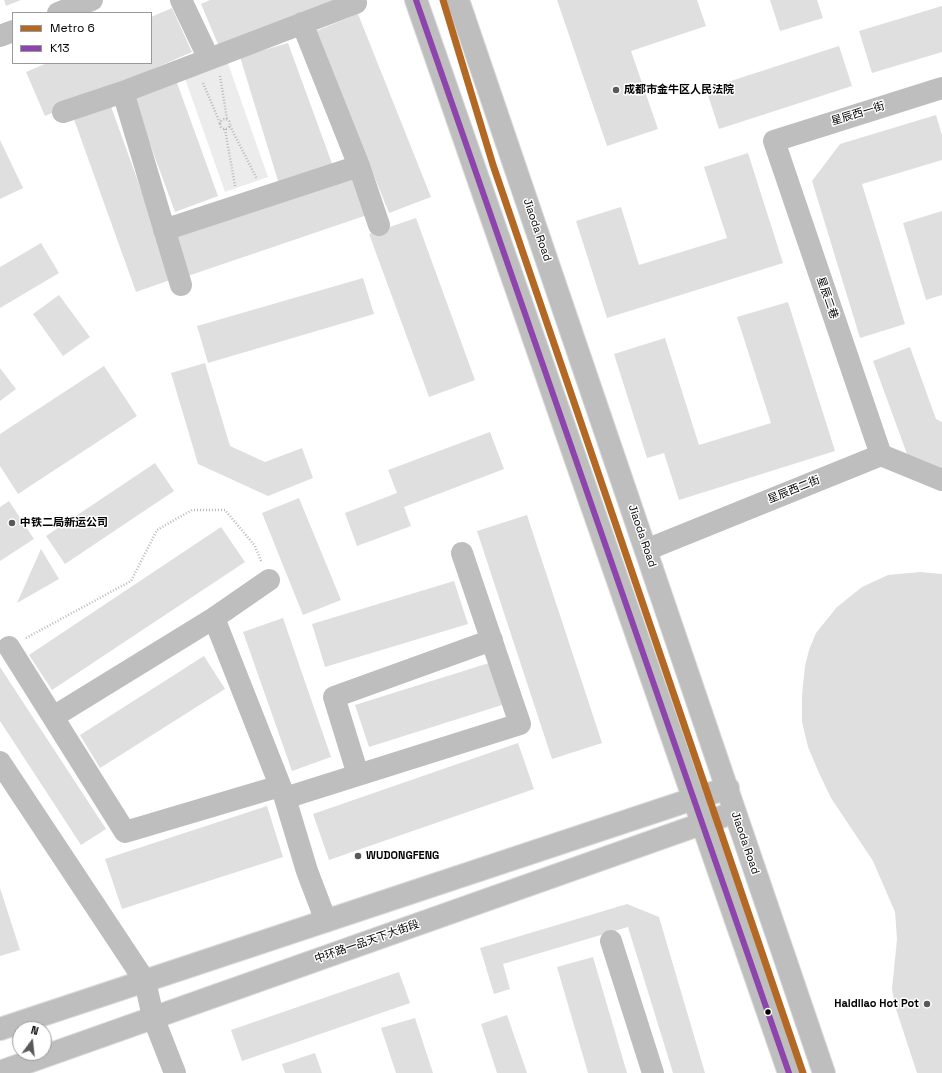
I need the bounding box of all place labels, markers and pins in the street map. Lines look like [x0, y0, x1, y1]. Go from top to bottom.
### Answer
place label: 成都市金牛区人民法院 [624, 83, 734, 97]
marker: 成都市金牛区人民法院 [611, 85, 621, 95]
place label: 中铁二局新运公司 [20, 516, 108, 530]
marker: 中铁二局新运公司 [7, 518, 17, 528]
place label: WUDONGFENG [366, 849, 439, 863]
marker: WUDONGFENG [353, 851, 363, 861]
place label: Haidilao Hot Pot [834, 997, 919, 1011]
marker: Haidilao Hot Pot [922, 999, 932, 1009]
unlabelled marker [763, 1007, 773, 1017]

